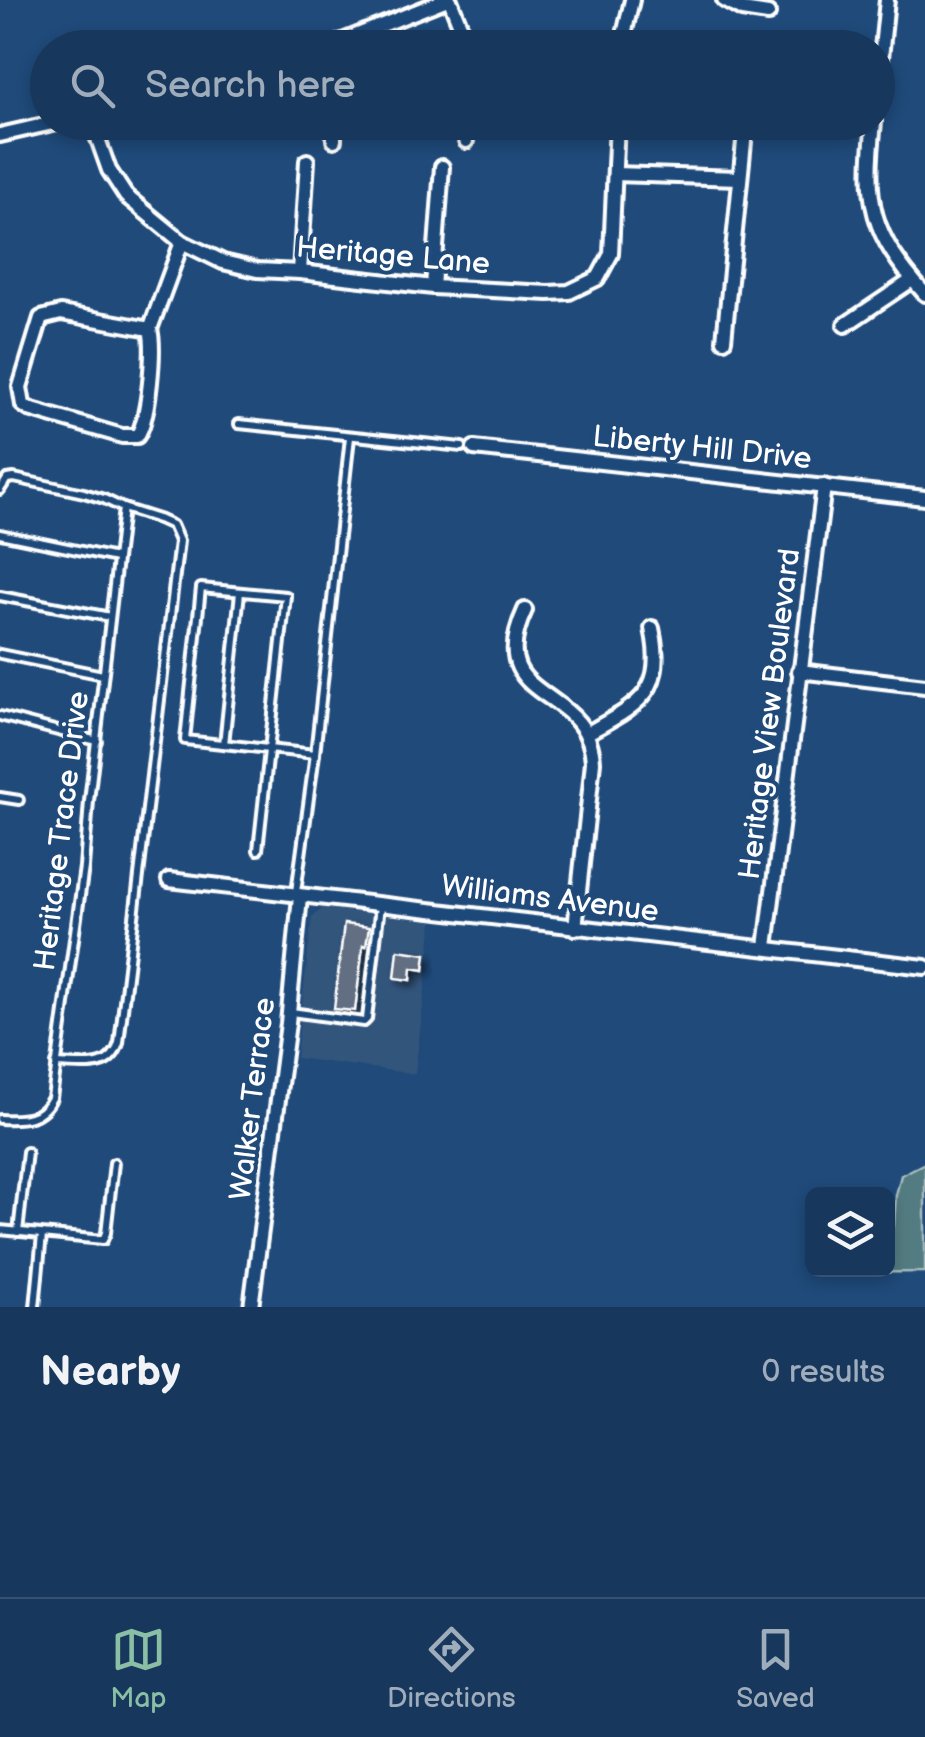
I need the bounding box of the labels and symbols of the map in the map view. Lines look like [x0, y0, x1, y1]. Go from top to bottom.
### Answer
street label: Heritage Lane [295, 230, 491, 282]
street label: Liberty Hill Drive [591, 419, 813, 477]
street label: Heritage View Boulevard [732, 546, 808, 882]
street label: Heritage Trace Drive [27, 689, 97, 973]
street label: Williams Avenue [439, 868, 661, 930]
street label: Walker Terrace [223, 996, 283, 1202]

